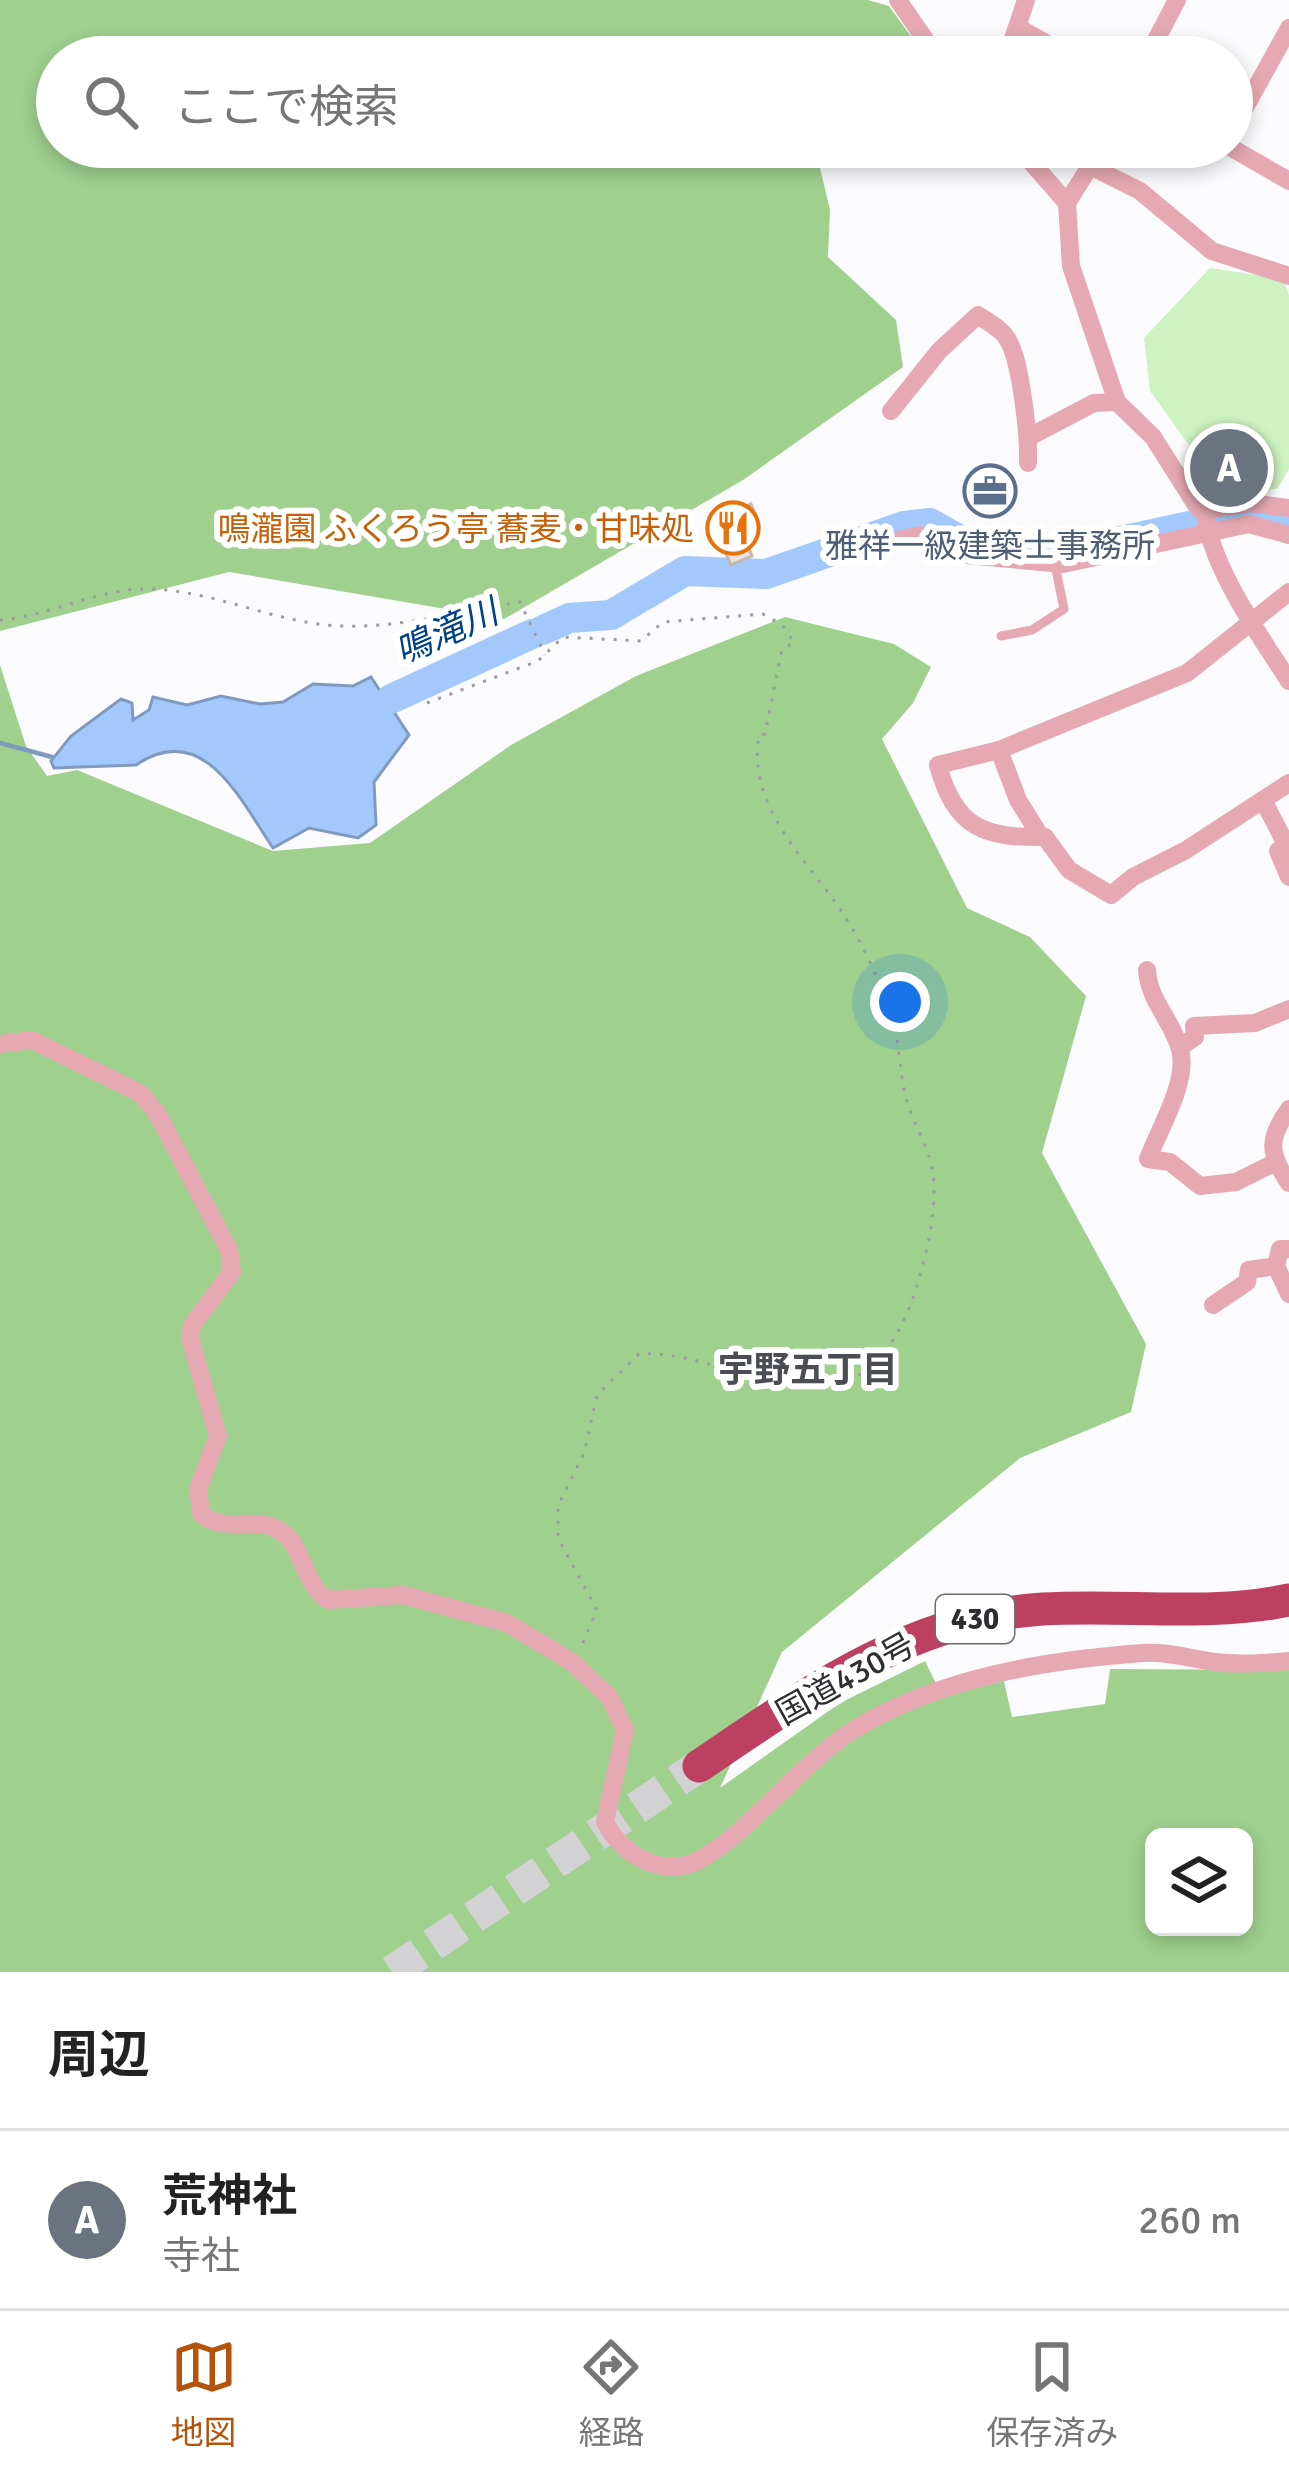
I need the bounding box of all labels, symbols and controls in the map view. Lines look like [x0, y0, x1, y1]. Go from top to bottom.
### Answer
search box [36, 36, 1253, 168]
icon: search [78, 69, 144, 135]
text: ここで検索 [174, 80, 399, 135]
pin: A [1190, 423, 1268, 513]
office icon: 雅祥一級建築士事務所 [962, 463, 1018, 519]
restaurant icon: 鳴瀧園 ふくろう亭 蕎麦・甘味処 [705, 500, 761, 556]
place label: 鳴瀧園 ふくろう亭 蕎麦・甘味処 [217, 509, 694, 550]
place label: 雅祥一級建築士事務所 [825, 526, 1155, 567]
water label: 鳴滝川 [388, 588, 509, 675]
your location [870, 972, 930, 1032]
district label: 宇野五丁目 [718, 1348, 898, 1393]
road number: 430 [936, 1595, 1014, 1643]
street label: 国道430号 [769, 1624, 922, 1734]
map controls [1145, 1828, 1253, 1936]
button: layers [1145, 1828, 1253, 1936]
text: 周辺 [48, 2024, 150, 2087]
text: 荒神社 [162, 2169, 297, 2224]
text: A [75, 2196, 99, 2244]
text: 260 m [1138, 2196, 1241, 2244]
text: 寺社 [162, 2232, 240, 2280]
tab: 地図 [171, 2334, 237, 2454]
tab: 経路 [578, 2334, 644, 2454]
tab: 保存済み [986, 2334, 1118, 2454]

